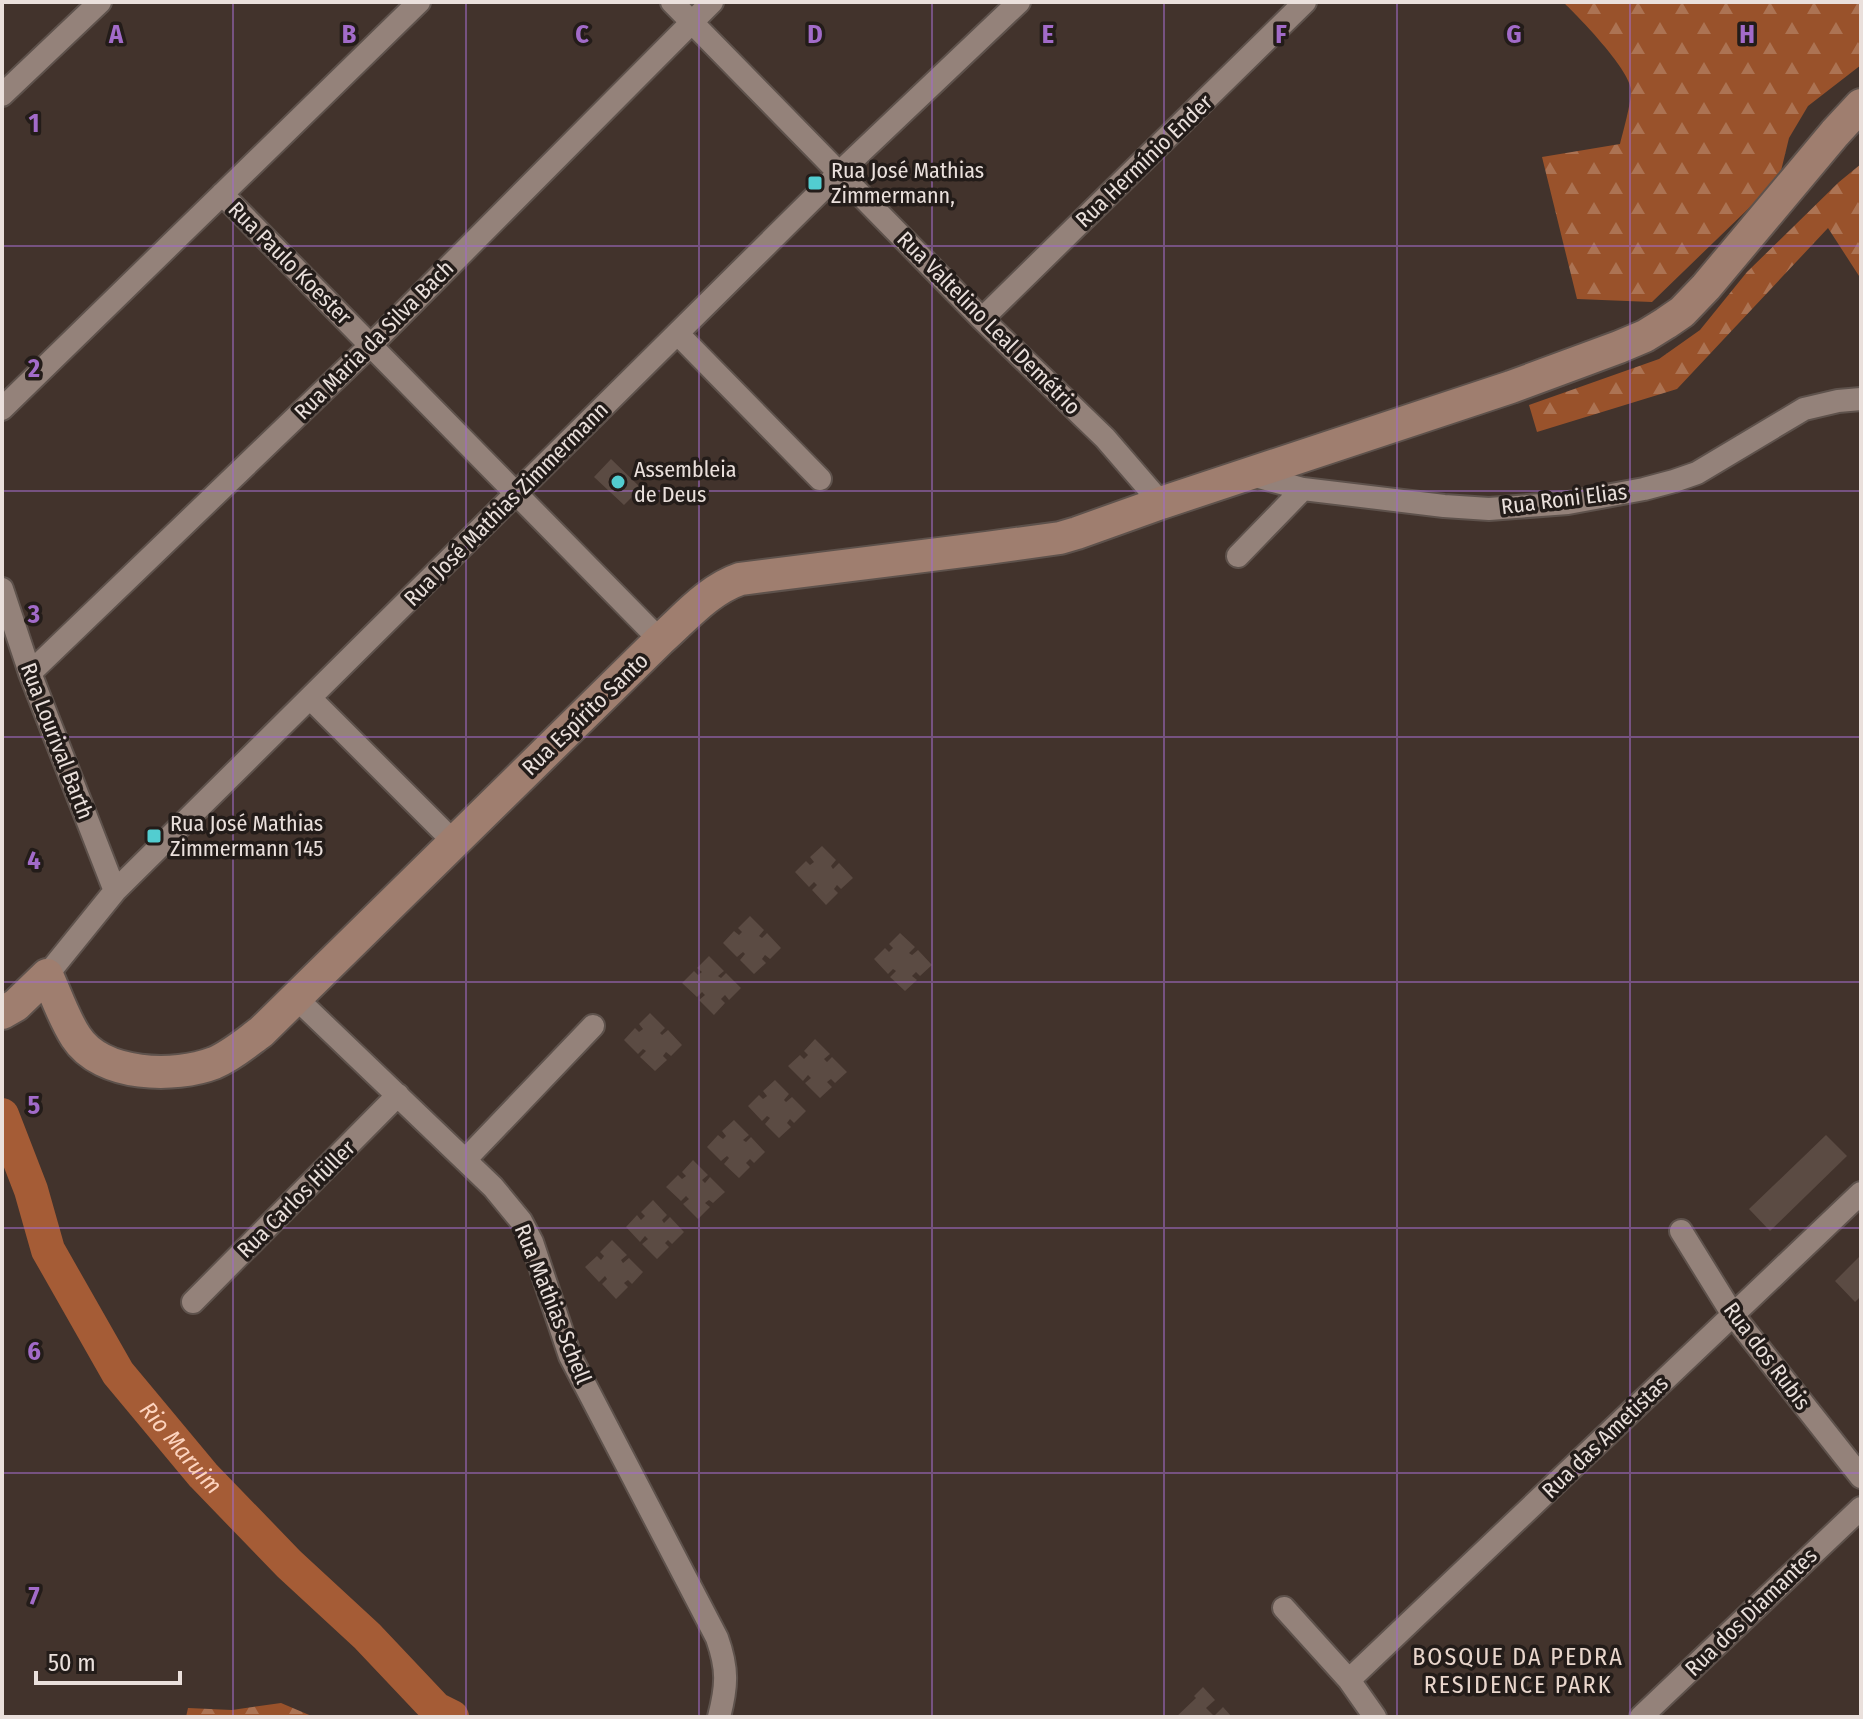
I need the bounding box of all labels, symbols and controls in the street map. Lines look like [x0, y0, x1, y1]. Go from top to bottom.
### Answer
text: A [108, 19, 124, 50]
text: B [342, 19, 357, 50]
text: C [575, 19, 589, 50]
text: D [807, 19, 823, 50]
text: E [1042, 19, 1054, 50]
text: F [1275, 19, 1287, 50]
text: G [1506, 19, 1522, 50]
text: H [1739, 19, 1755, 50]
street label: Rua Hermínio Ender [1070, 89, 1218, 233]
text: 1 [29, 108, 40, 139]
place label: Rua José Mathias Zimmermann, [831, 157, 984, 209]
marker: Rua José Mathias Zimmermann, [806, 174, 824, 192]
street label: Rua Paulo Koester [223, 196, 357, 330]
street label: Rua Valtelino Leal Demétrio [892, 226, 1086, 420]
street label: Rua Maria da Silva Bach [289, 255, 459, 425]
text: 2 [27, 353, 40, 384]
street label: Rua José Mathias Zimmermann [398, 396, 614, 612]
place label: Assembleia de Deus [634, 456, 737, 508]
marker: Assembleia de Deus [609, 473, 627, 491]
street label: Rua Roni Elias [1500, 478, 1628, 520]
text: 3 [27, 599, 40, 630]
street label: Rua Espírito Santo [516, 647, 654, 781]
street label: Rua Lourival Barth [15, 659, 99, 823]
place label: Rua José Mathias Zimmermann 145 [170, 810, 323, 862]
marker: Rua José Mathias Zimmermann 145 [145, 827, 163, 845]
text: 4 [27, 845, 41, 876]
text: 5 [28, 1090, 41, 1121]
street label: Rua Carlos Hüller [231, 1134, 361, 1264]
street label: Rua Mathias Schell [509, 1220, 597, 1388]
street label: Rua dos Rubis [1718, 1297, 1816, 1415]
text: 6 [27, 1336, 41, 1367]
street label: Rua das Ametistas [1536, 1370, 1674, 1504]
water label: Rio Maruim [134, 1396, 228, 1500]
street label: Rua dos Diamantes [1679, 1542, 1823, 1682]
text: 7 [28, 1581, 40, 1612]
scale bar [36, 1635, 180, 1685]
district label: BOSQUE DA PEDRA RESIDENCE PARK [1412, 1643, 1624, 1699]
text: 50 m [48, 1649, 96, 1677]

